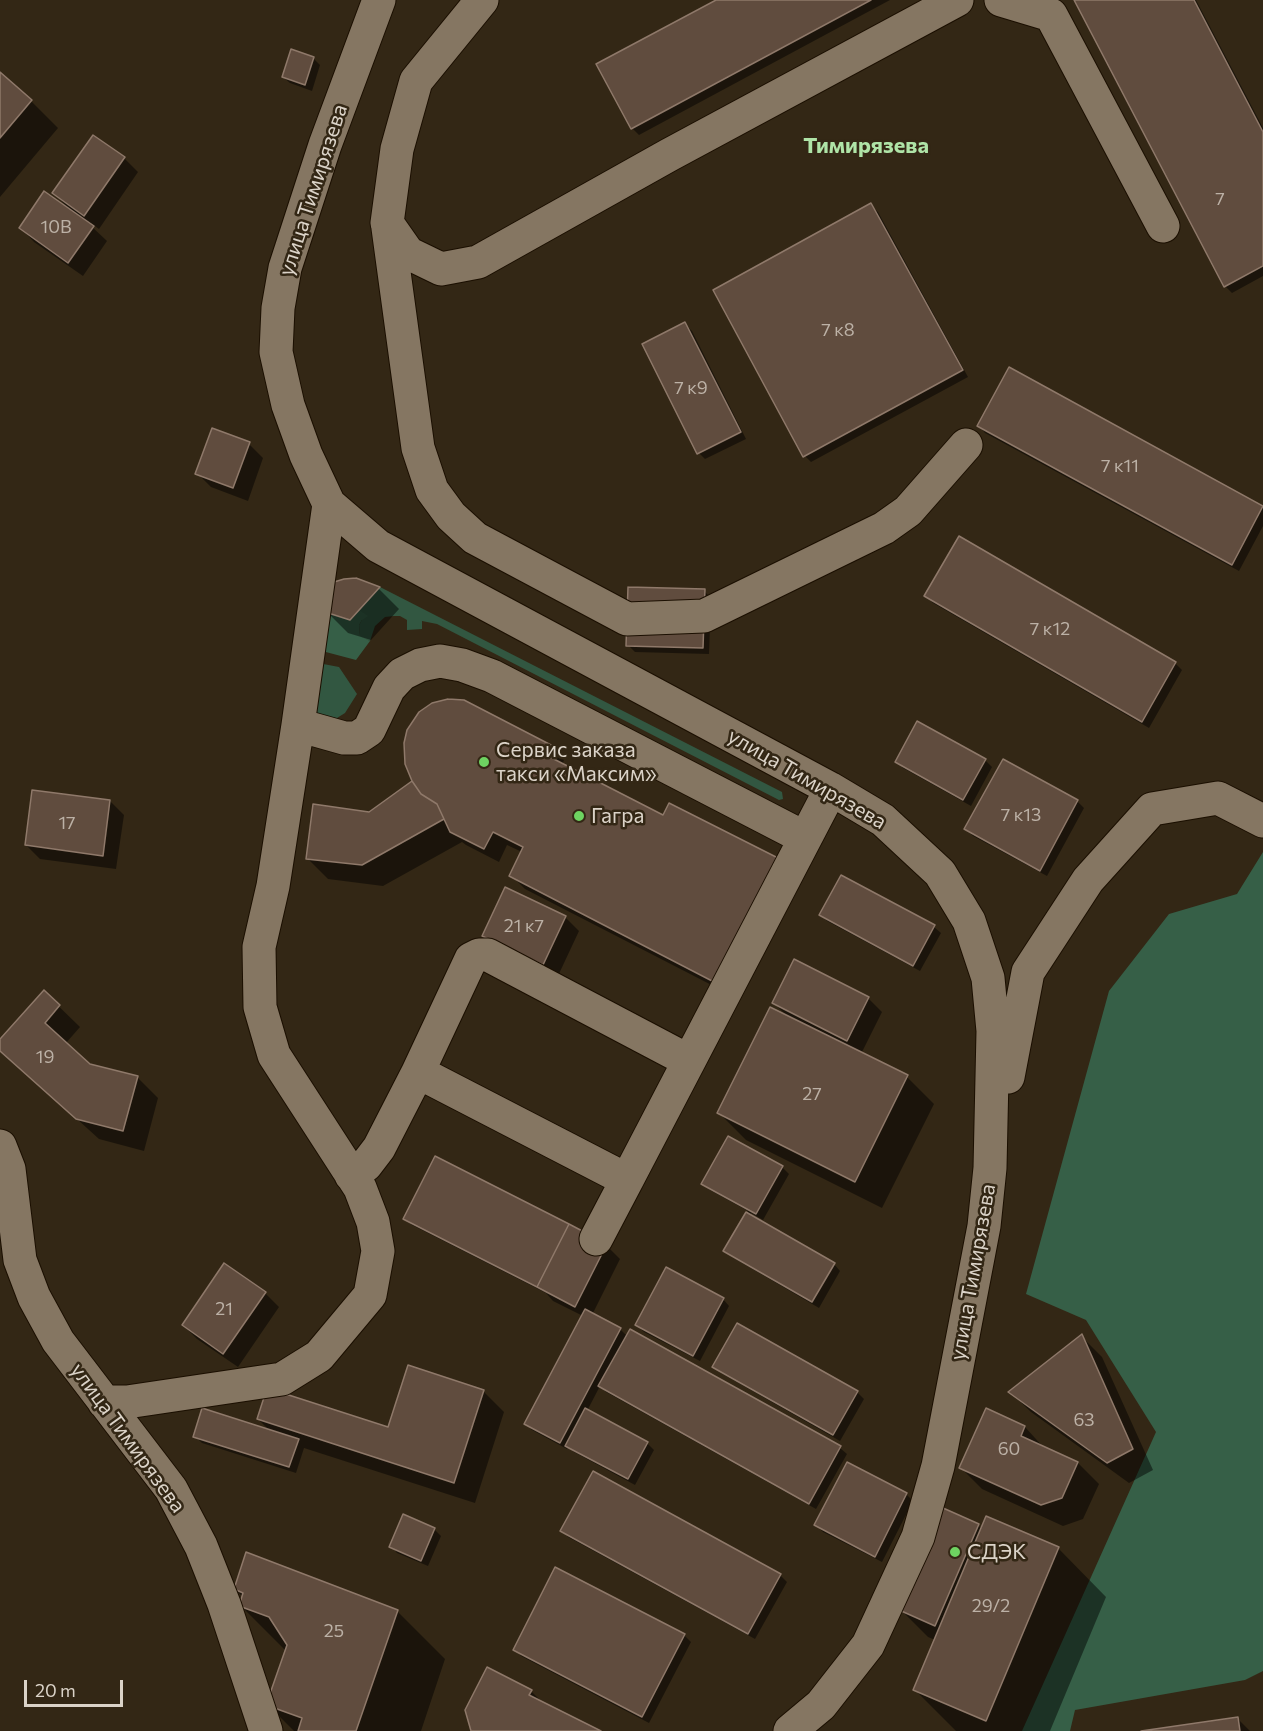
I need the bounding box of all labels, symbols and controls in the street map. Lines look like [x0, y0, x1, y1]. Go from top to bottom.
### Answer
street label: улица Тимирязева [273, 101, 353, 279]
district label: Тимирязева [803, 133, 929, 159]
house number: 7 [1215, 188, 1225, 210]
house number: 10В [40, 216, 72, 238]
house number: 7 к8 [821, 319, 855, 341]
house number: 7 к9 [674, 377, 708, 399]
house number: 7 к11 [1101, 455, 1139, 477]
house number: 7 к12 [1030, 618, 1070, 640]
street label: улица Тимирязева [723, 723, 891, 835]
place label: Сервис заказа такси «Максим» [496, 737, 657, 787]
marker: Сервис заказа такси «Максим» [477, 755, 491, 769]
place label: Гагра [591, 803, 644, 829]
house number: 7 к13 [1001, 804, 1041, 826]
marker: Гагра [572, 809, 586, 823]
house number: 17 [58, 812, 76, 834]
house number: 21 к7 [504, 915, 544, 937]
house number: 19 [36, 1046, 54, 1068]
house number: 27 [802, 1083, 822, 1105]
street label: улица Тимирязева [945, 1182, 1001, 1362]
house number: 21 [215, 1298, 233, 1320]
street label: улица Тимирязева [65, 1358, 191, 1518]
house number: 63 [1073, 1409, 1095, 1431]
house number: 60 [998, 1438, 1020, 1460]
place label: СДЭК [967, 1539, 1026, 1565]
marker: СДЭК [948, 1545, 962, 1559]
house number: 29/2 [972, 1595, 1010, 1617]
house number: 25 [324, 1620, 344, 1642]
scale bar [27, 1668, 126, 1706]
text: 20 m [35, 1679, 76, 1701]

